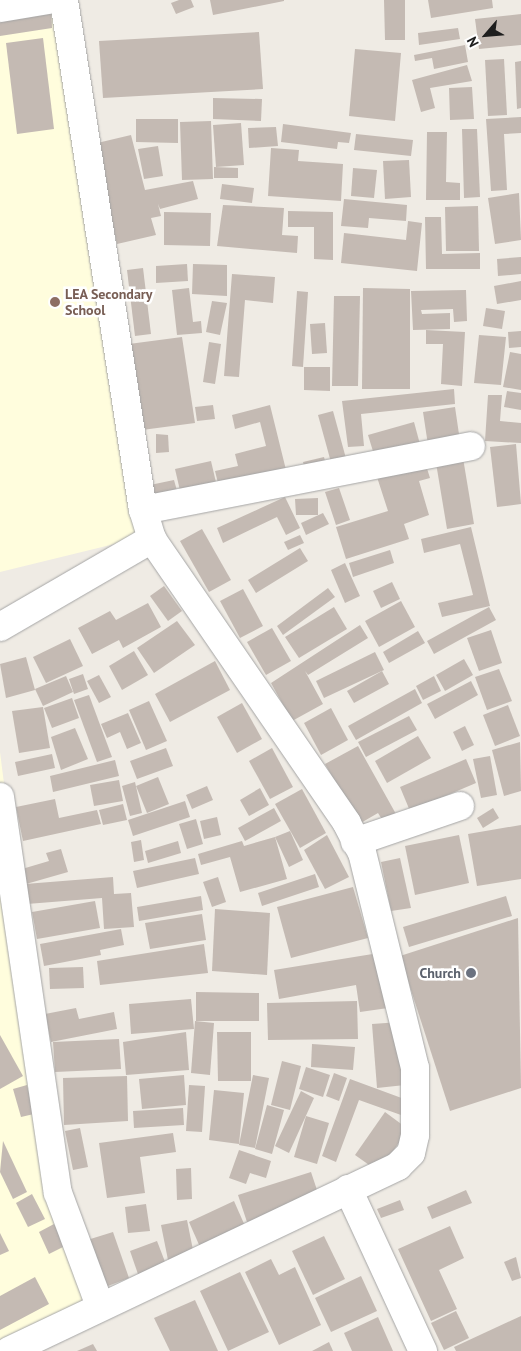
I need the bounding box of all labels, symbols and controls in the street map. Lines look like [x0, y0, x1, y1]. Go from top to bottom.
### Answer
north arrow [461, 10, 511, 60]
text: N [463, 34, 483, 50]
place label: LEA Secondary School [65, 286, 153, 318]
marker: LEA Secondary School [49, 296, 61, 308]
place label: Church [419, 965, 461, 981]
marker: Church [465, 967, 477, 979]

